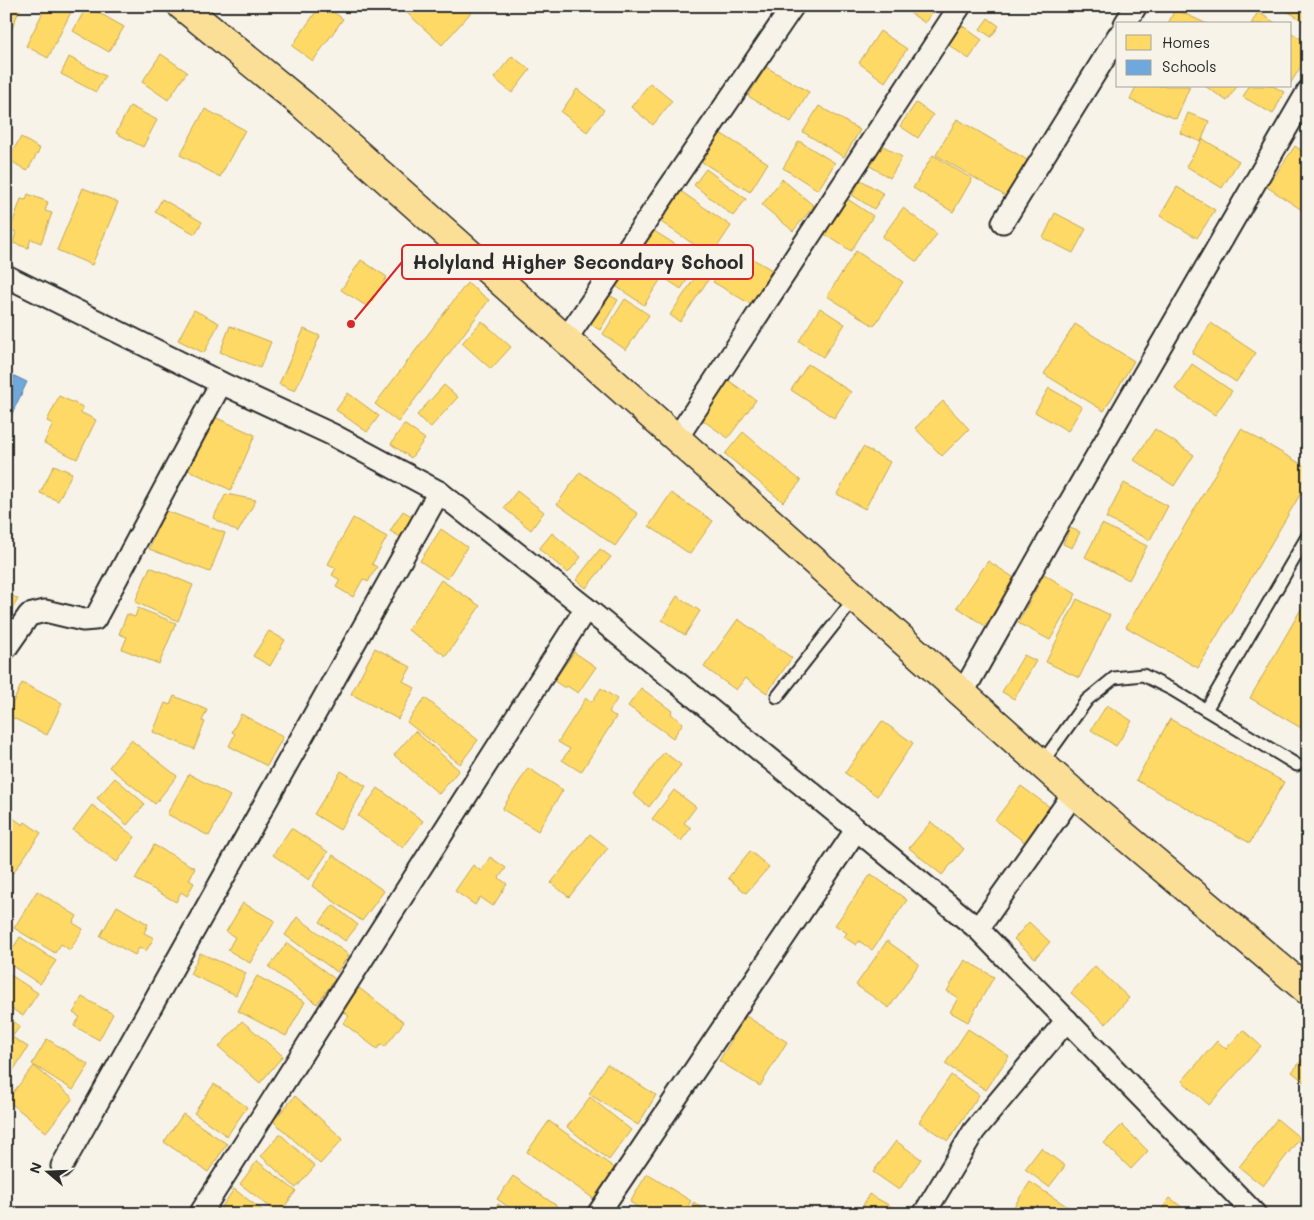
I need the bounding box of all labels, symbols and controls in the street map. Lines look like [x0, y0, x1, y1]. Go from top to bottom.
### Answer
legend [1116, 22, 1292, 88]
text: Homes [1162, 32, 1210, 52]
text: Schools [1162, 56, 1217, 76]
callout: Holyland Higher Secondary School [402, 245, 753, 279]
text: Holyland Higher Secondary School [412, 249, 744, 274]
north arrow [22, 1148, 72, 1198]
text: N [25, 1159, 46, 1176]

